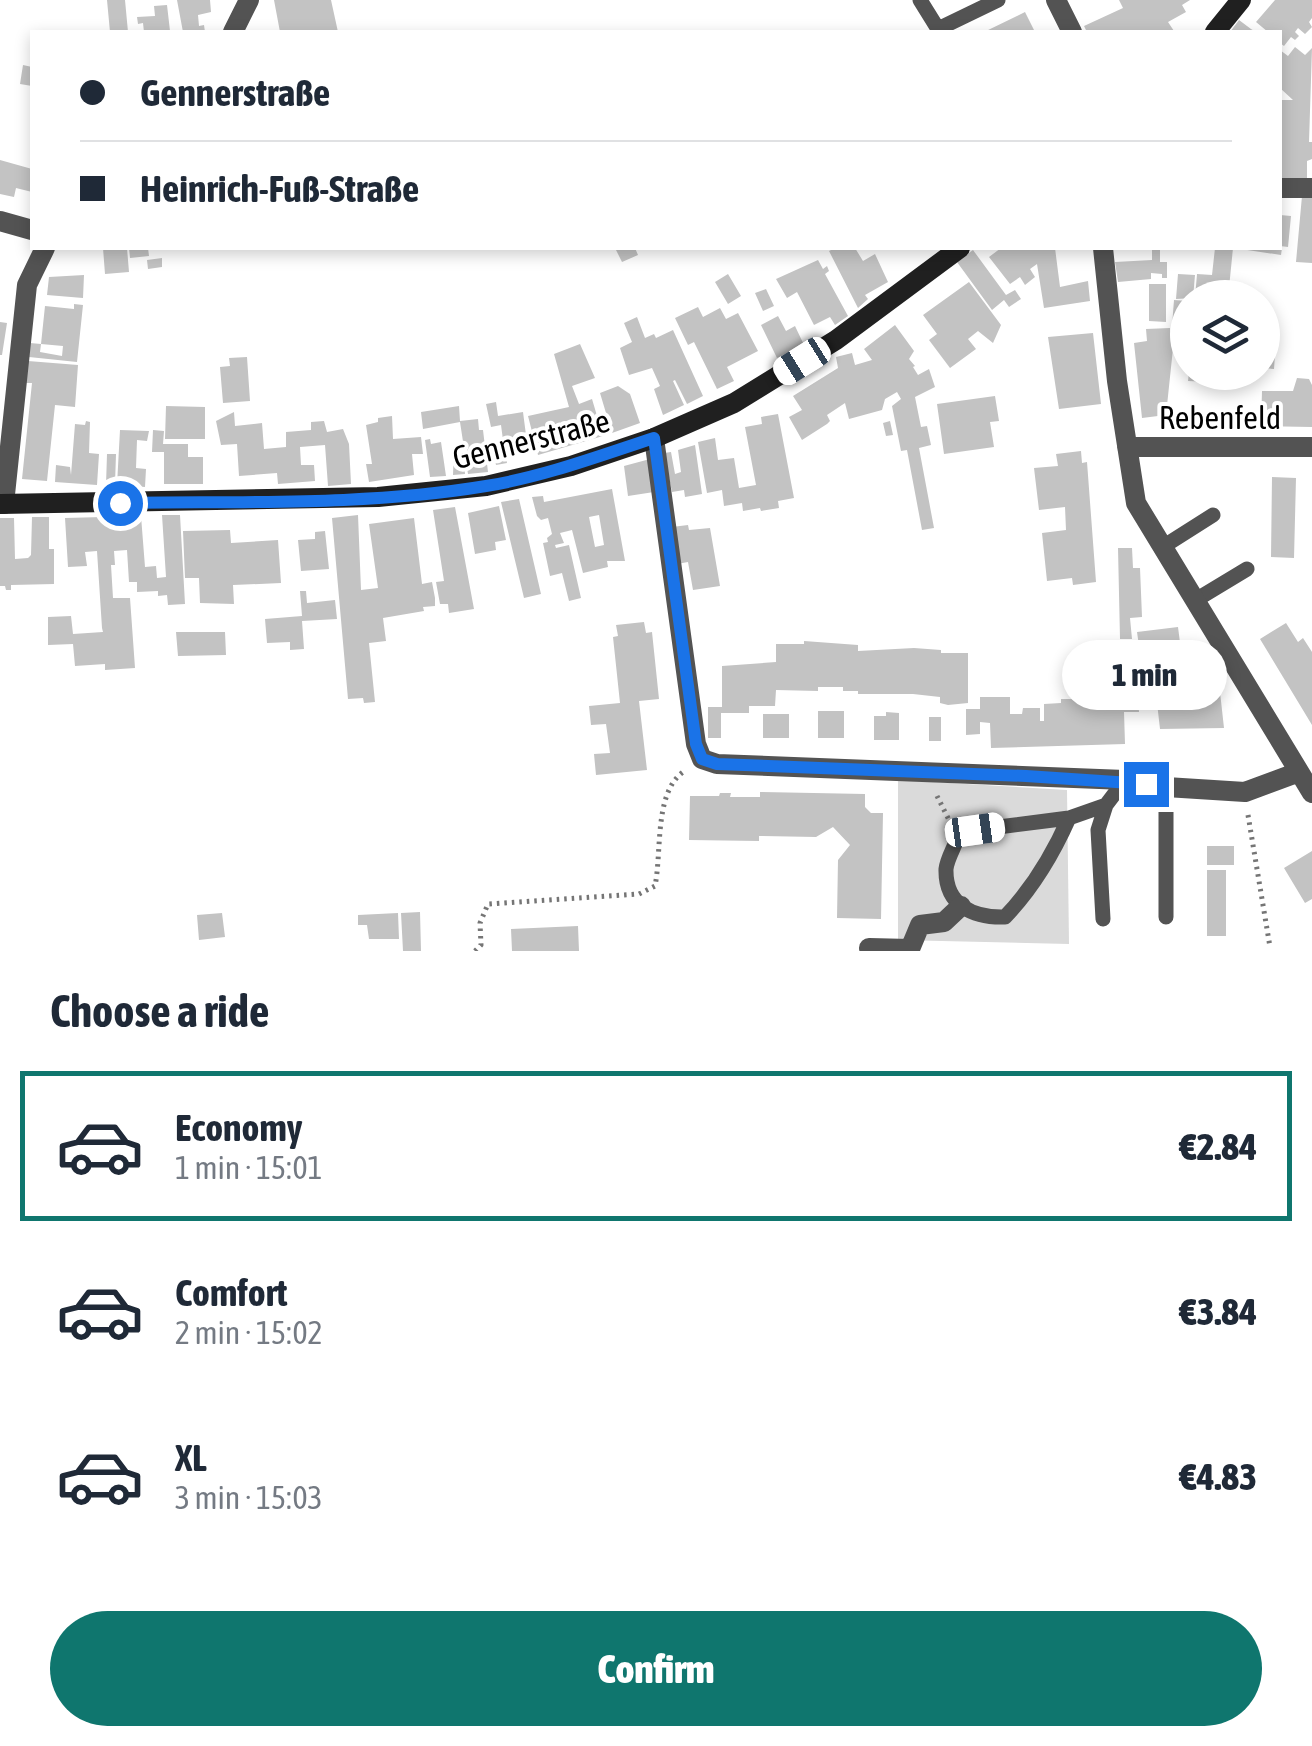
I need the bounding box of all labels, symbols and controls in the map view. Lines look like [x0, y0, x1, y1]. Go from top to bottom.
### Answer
text: Gennerstraße [140, 71, 330, 114]
text: Heinrich-Fuß-Straße [140, 167, 419, 210]
map controls [1170, 280, 1280, 390]
button: layers [1170, 280, 1280, 390]
car [769, 332, 835, 390]
street label: Rebenfeld [1159, 399, 1281, 436]
street label: Gennerstraße [449, 402, 613, 476]
route start [98, 481, 143, 526]
callout: 1 min [1064, 639, 1228, 709]
text: 1 min [1112, 656, 1177, 693]
route end [1124, 762, 1169, 807]
car [943, 811, 1007, 849]
text: Choose a ride [50, 985, 269, 1037]
icon: car [55, 1101, 145, 1191]
text: Economy [175, 1106, 302, 1149]
text: €2.84 [1180, 1125, 1257, 1168]
text: 1 min · 15:01 [175, 1149, 322, 1186]
icon: car [55, 1266, 145, 1356]
text: Comfort [175, 1271, 287, 1314]
text: €3.84 [1180, 1290, 1257, 1333]
text: 2 min · 15:02 [175, 1314, 322, 1351]
icon: car [55, 1431, 145, 1521]
text: XL [175, 1436, 207, 1479]
text: €4.83 [1180, 1455, 1257, 1498]
text: 3 min · 15:03 [175, 1479, 322, 1516]
button: Confirm [50, 1611, 1262, 1726]

